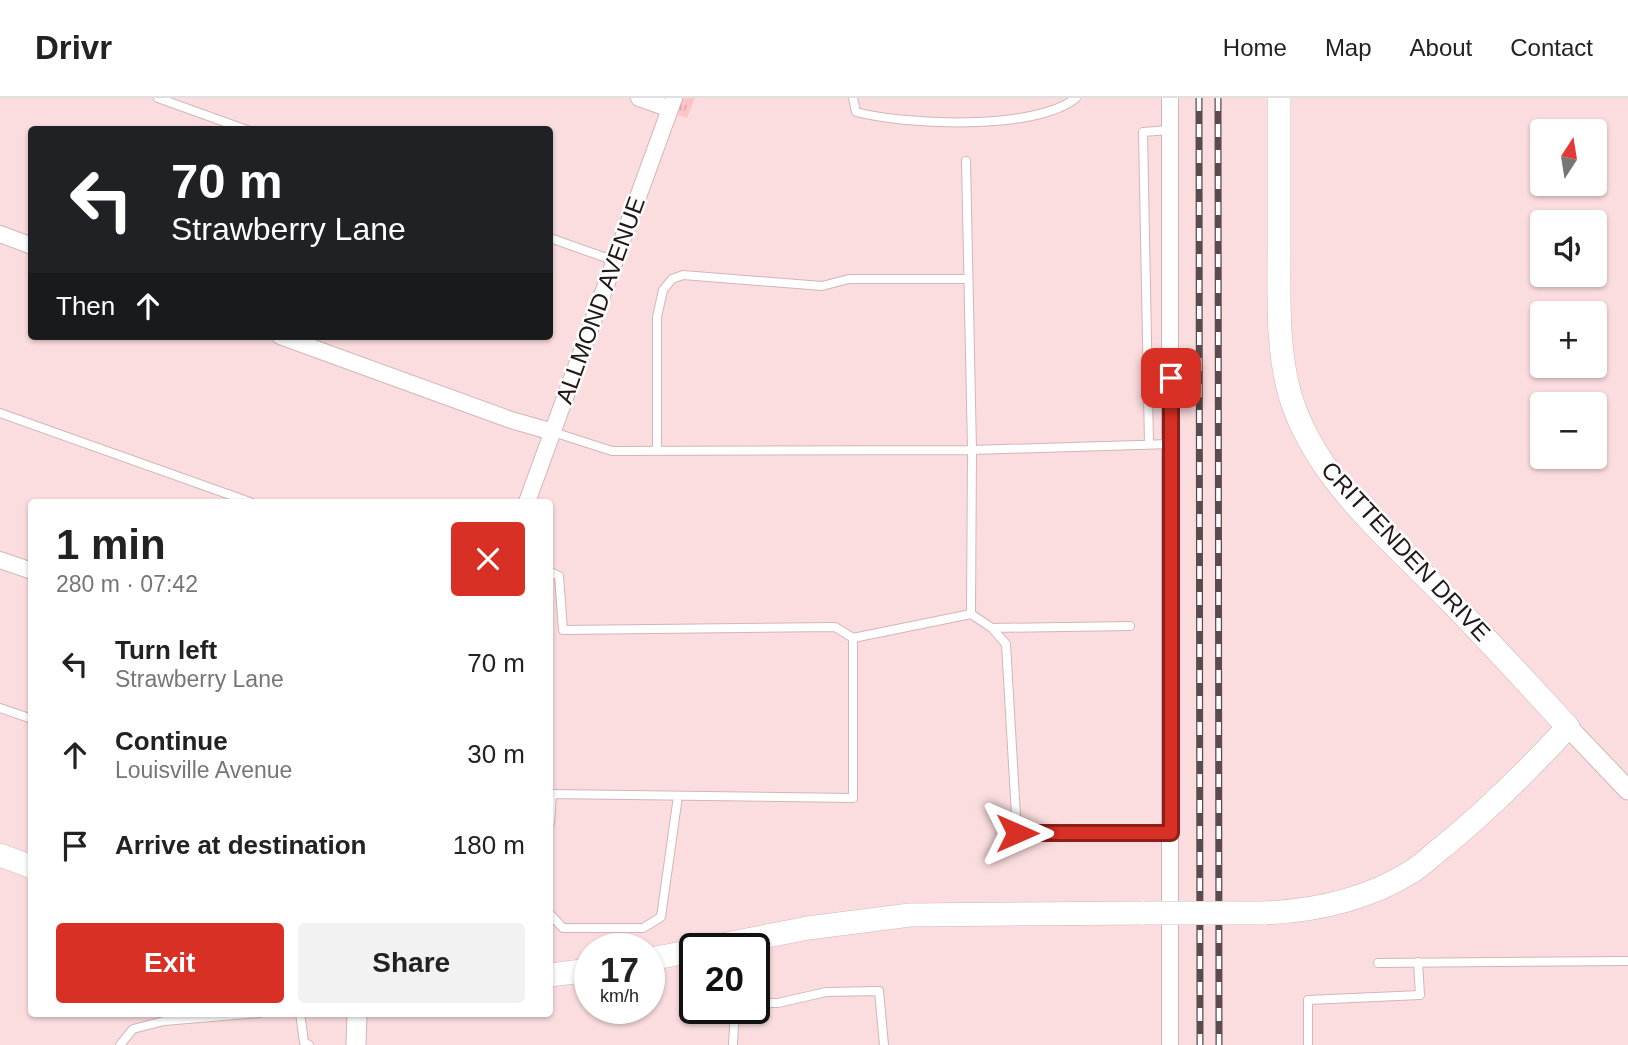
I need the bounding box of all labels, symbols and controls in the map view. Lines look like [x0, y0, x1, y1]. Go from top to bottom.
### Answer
text: Drivr [35, 29, 112, 66]
text: Home [1223, 34, 1287, 61]
text: Map [1325, 34, 1372, 61]
text: About [1410, 34, 1472, 61]
text: Contact [1510, 34, 1593, 61]
north arrow [1530, 119, 1606, 196]
map controls [1530, 119, 1607, 469]
icon: left [56, 154, 147, 245]
text: 70 m [171, 154, 283, 208]
street label: ALLMOND AVENUE [550, 193, 650, 407]
button: sound [1530, 210, 1607, 287]
text: Strawberry Lane [171, 211, 406, 247]
icon: ahead [129, 287, 167, 325]
text: Then [56, 291, 115, 321]
button: + [1530, 301, 1607, 378]
pin [1141, 348, 1201, 408]
icon: arrive [1152, 359, 1190, 397]
button: − [1530, 392, 1607, 469]
street label: CRITTENDEN DRIVE [1316, 456, 1496, 646]
text: 1 min [56, 521, 166, 568]
button: close [451, 522, 525, 596]
text: 280 m · 07:42 [56, 571, 198, 597]
text: Turn left [115, 635, 217, 665]
icon: left [56, 645, 94, 683]
text: 70 m [467, 648, 525, 678]
text: Strawberry Lane [115, 666, 284, 692]
text: Continue [115, 726, 228, 756]
icon: ahead [56, 736, 94, 774]
text: 30 m [467, 739, 525, 769]
text: Louisville Avenue [115, 757, 292, 783]
position arrow [980, 796, 1054, 870]
icon: arrive [56, 827, 94, 865]
text: Arrive at destination [115, 830, 366, 860]
text: 180 m [453, 830, 525, 860]
button: Exit [56, 923, 284, 1003]
button: Share [298, 923, 525, 1003]
speed limit sign: 20 [679, 933, 770, 1024]
text: 17 [600, 950, 639, 989]
text: km/h [600, 986, 639, 1006]

